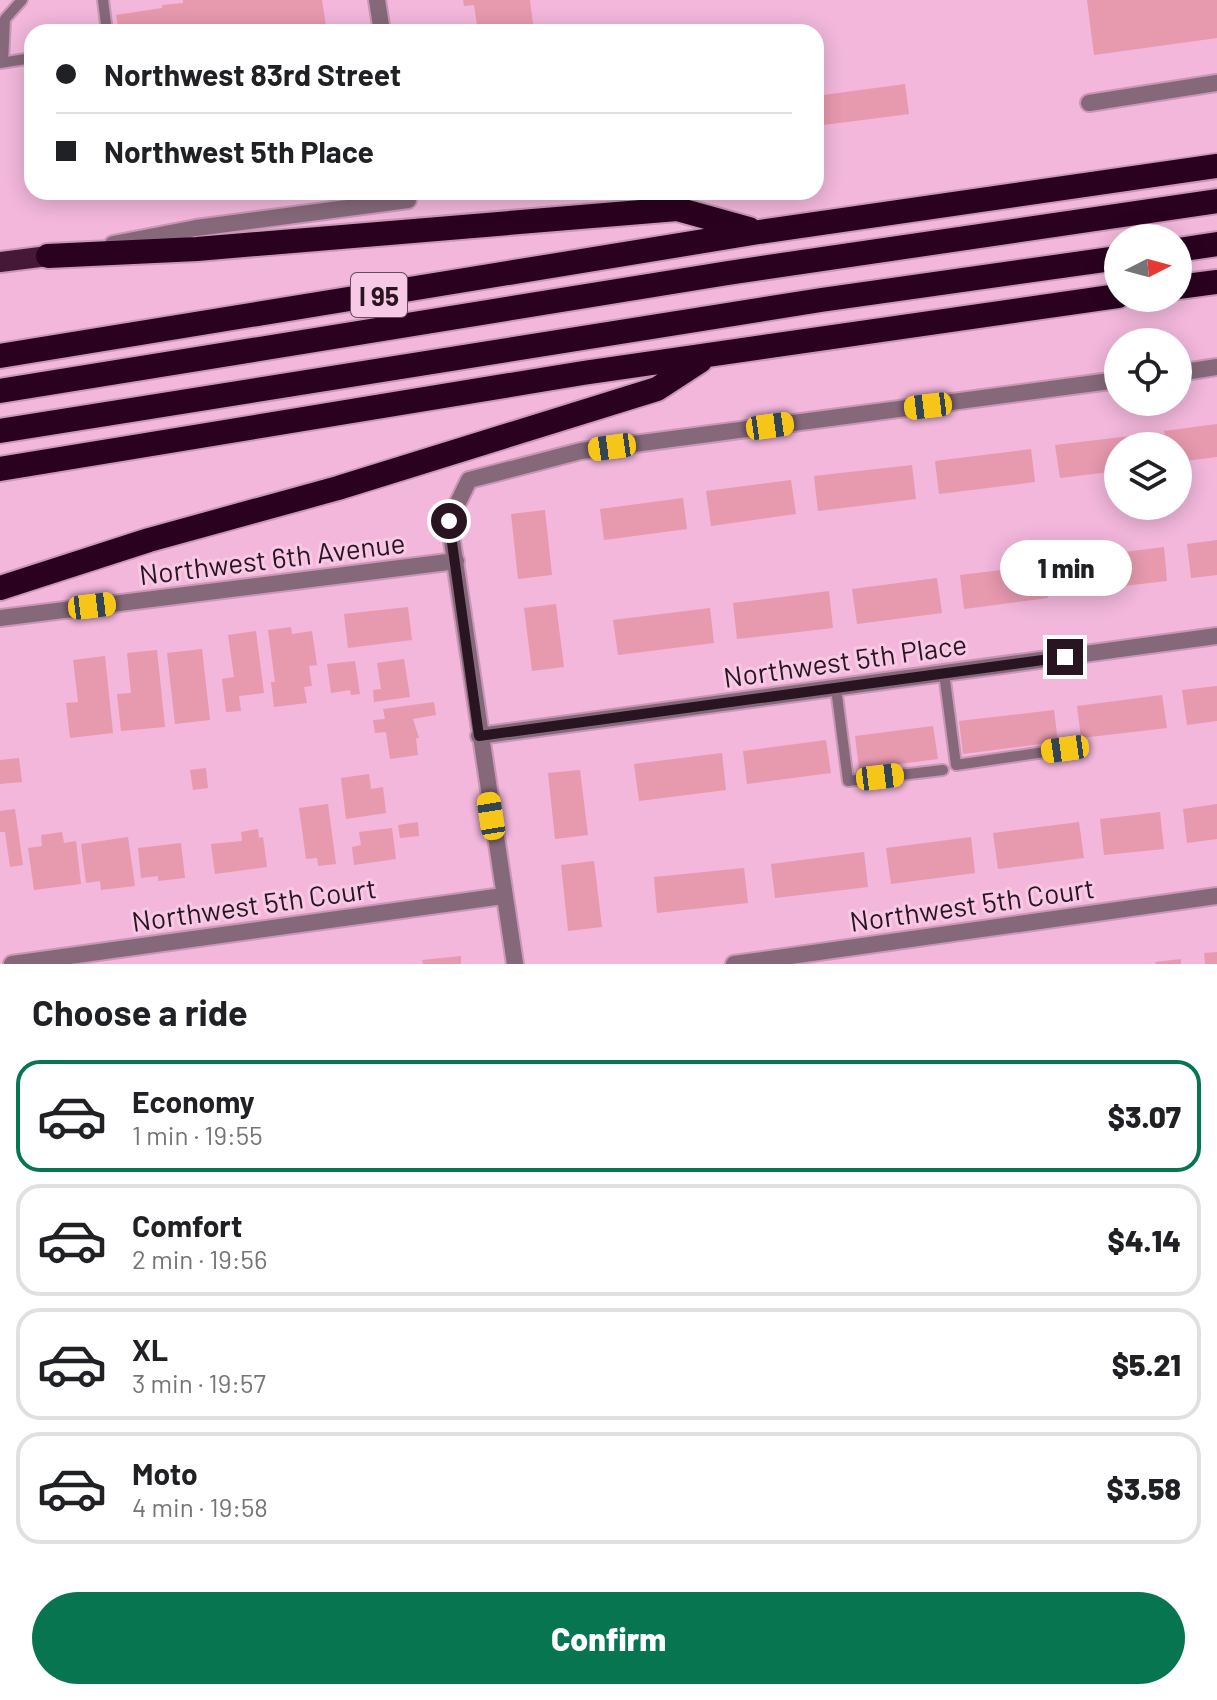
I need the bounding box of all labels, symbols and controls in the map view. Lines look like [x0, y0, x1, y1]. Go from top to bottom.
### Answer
text: Northwest 83rd Street [104, 56, 401, 92]
text: Northwest 5th Place [104, 133, 374, 169]
north arrow [1104, 224, 1192, 312]
map controls [1104, 224, 1192, 520]
road number: I 95 [351, 273, 407, 317]
button: locate [1104, 328, 1192, 416]
car [903, 391, 953, 421]
car [745, 411, 795, 441]
car [587, 432, 637, 462]
button: layers [1104, 432, 1192, 520]
route start [431, 503, 467, 539]
street label: Northwest 6th Avenue [137, 525, 407, 591]
callout: 1 min [999, 541, 1131, 597]
text: 1 min [1037, 552, 1095, 583]
car [67, 591, 117, 621]
street label: Northwest 5th Place [721, 626, 969, 694]
route end [1047, 639, 1083, 675]
car [1040, 734, 1090, 764]
car [855, 762, 905, 792]
car [475, 790, 507, 842]
street label: Northwest 5th Court [129, 870, 379, 938]
street label: Northwest 5th Court [847, 870, 1097, 938]
text: Choose a ride [32, 990, 248, 1033]
icon: car [36, 1080, 108, 1152]
text: Economy [132, 1083, 255, 1119]
text: $3.07 [1108, 1098, 1181, 1134]
text: 1 min · 19:55 [132, 1119, 263, 1150]
icon: car [36, 1204, 108, 1276]
text: Comfort [132, 1207, 242, 1243]
text: $4.14 [1108, 1222, 1181, 1258]
text: 2 min · 19:56 [132, 1243, 267, 1274]
icon: car [36, 1328, 108, 1400]
text: XL [132, 1331, 168, 1367]
text: $5.21 [1112, 1346, 1181, 1382]
text: 3 min · 19:57 [132, 1367, 266, 1398]
icon: car [36, 1452, 108, 1524]
text: Moto [132, 1455, 198, 1491]
text: $3.58 [1106, 1470, 1181, 1506]
text: 4 min · 19:58 [132, 1491, 268, 1522]
button: Confirm [32, 1592, 1185, 1684]

